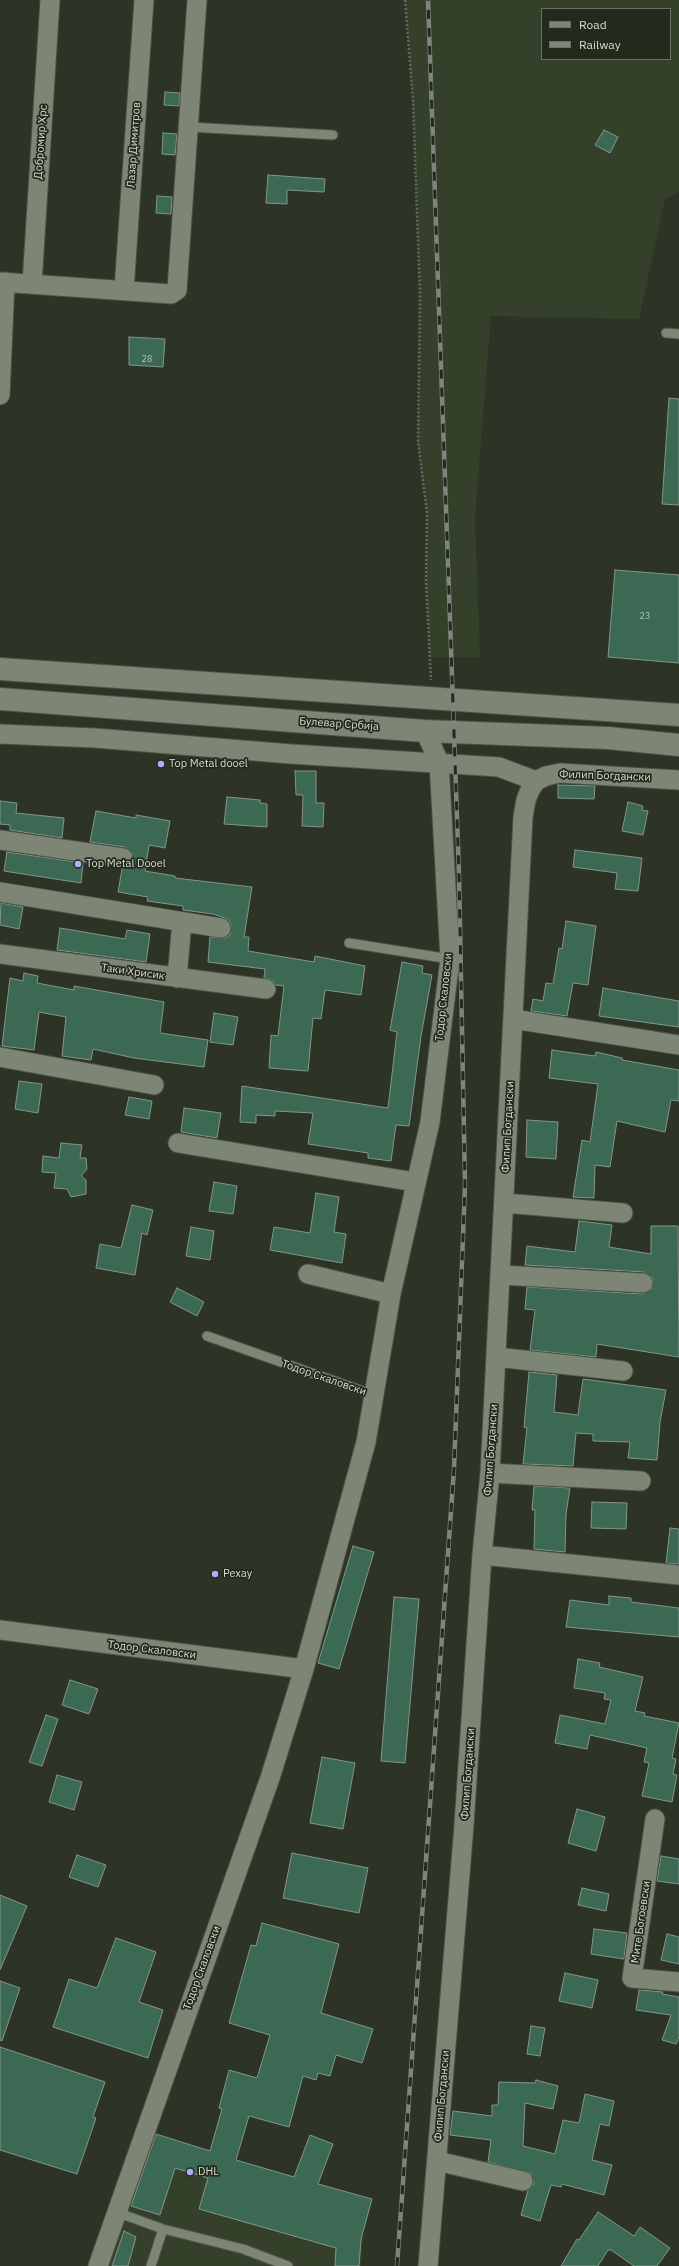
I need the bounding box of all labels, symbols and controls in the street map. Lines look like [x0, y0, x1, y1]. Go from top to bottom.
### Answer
legend [541, 8, 671, 60]
text: Road [579, 17, 607, 32]
text: Railway [579, 37, 621, 52]
street label: Лазар Димитров [124, 102, 144, 188]
street label: Добромир Хрс [32, 104, 50, 180]
house number: 28 [142, 354, 152, 364]
house number: 23 [640, 611, 650, 621]
street label: Булевар Србија [299, 715, 379, 733]
place label: Top Metal dooel [169, 757, 248, 771]
marker: Top Metal dooel [156, 759, 166, 769]
street label: Филип Богдански [559, 768, 651, 784]
place label: Top Metal Dooel [86, 857, 166, 871]
marker: Top Metal Dooel [73, 859, 83, 869]
street label: Тодор Скаловски [433, 952, 455, 1042]
street label: Таки Хрисик [100, 961, 166, 983]
street label: Филип Богдански [499, 1081, 517, 1173]
street label: Тодор Скаловски [280, 1357, 368, 1399]
street label: Филип Богдански [481, 1404, 501, 1496]
place label: Рехау [223, 1567, 252, 1581]
marker: Рехау [210, 1569, 220, 1579]
street label: Тодор Скаловски [107, 1638, 197, 1662]
street label: Филип Богдански [458, 1728, 478, 1820]
street label: Мите Богоевски [629, 1880, 653, 1964]
street label: Тодор Скаловски [181, 1924, 223, 2012]
street label: Филип Богдански [431, 2050, 453, 2142]
place label: DHL [198, 2165, 219, 2179]
marker: DHL [185, 2167, 195, 2177]

